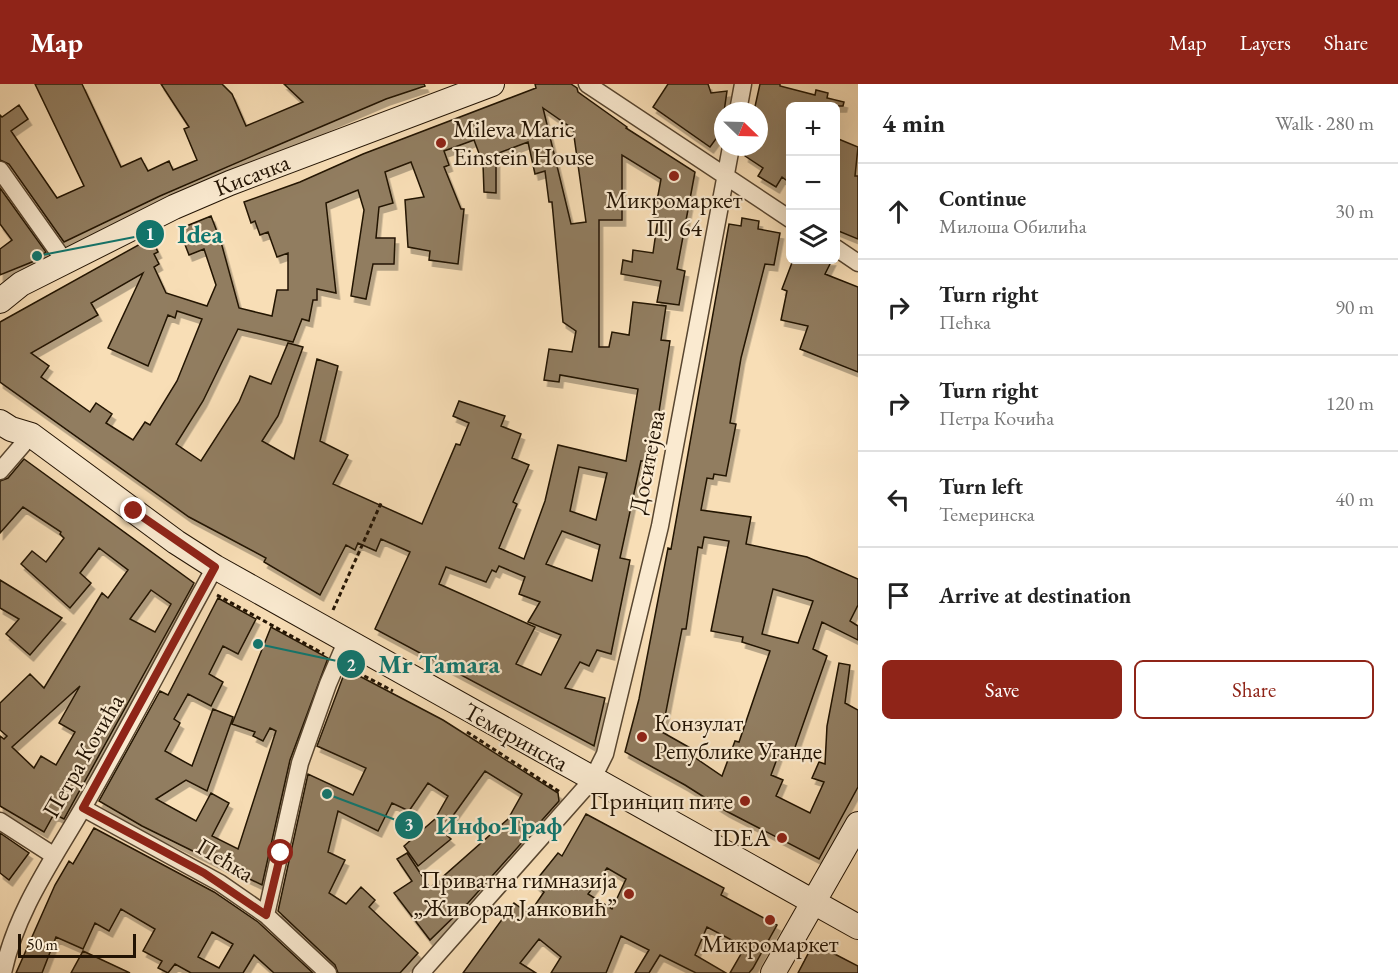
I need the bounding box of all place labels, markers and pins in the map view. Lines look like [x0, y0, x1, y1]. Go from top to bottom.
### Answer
place label: Mileva Maric Einstein House [453, 113, 594, 172]
marker: Mileva Maric Einstein House [434, 136, 448, 150]
marker: Микромаркет ПЈ 64 [667, 169, 681, 183]
place label: Микромаркет ПЈ 64 [605, 184, 743, 243]
callout: Idea [135, 212, 235, 256]
callout: Mr Tamara [336, 642, 512, 686]
place label: Конзулат Републике Уганде [654, 707, 822, 766]
marker: Конзулат Републике Уганде [635, 730, 649, 744]
place label: Принцип пите [590, 785, 733, 816]
marker: Принцип пите [738, 794, 752, 808]
callout: Инфо-Граф [394, 803, 574, 847]
place label: IDEA [714, 822, 770, 853]
marker: IDEA [775, 831, 789, 845]
place label: Приватна гимназија „Живорад Јанковић” [413, 864, 617, 923]
marker: Приватна гимназија „Живорад Јанковић” [622, 887, 636, 901]
marker: Микромаркет [763, 913, 777, 927]
place label: Микромаркет [701, 928, 839, 959]

